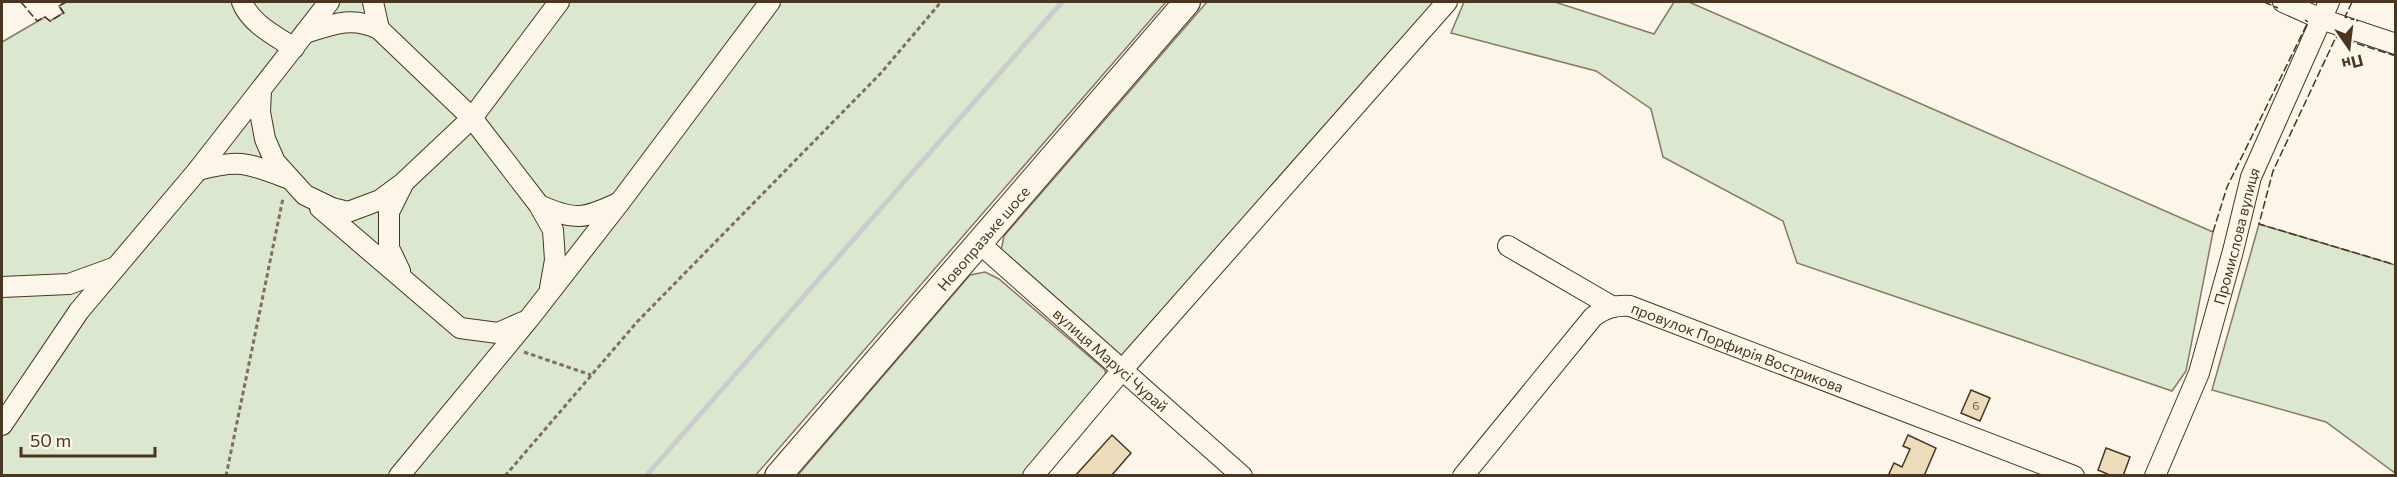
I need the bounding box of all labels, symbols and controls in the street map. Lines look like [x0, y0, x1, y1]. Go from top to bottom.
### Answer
north arrow [2319, 18, 2379, 78]
text: Пн [2340, 51, 2365, 75]
street label: Промислова вулиця [2210, 164, 2263, 307]
street label: Новопразьке шосе [933, 182, 1033, 294]
street label: провулок Порфирія Вострикова [1629, 298, 1846, 396]
street label: вулиця Марусі Чурай [1050, 304, 1172, 415]
house number: 6 [1972, 398, 1980, 412]
scale bar [21, 420, 154, 458]
text: 50 m [30, 429, 71, 451]

